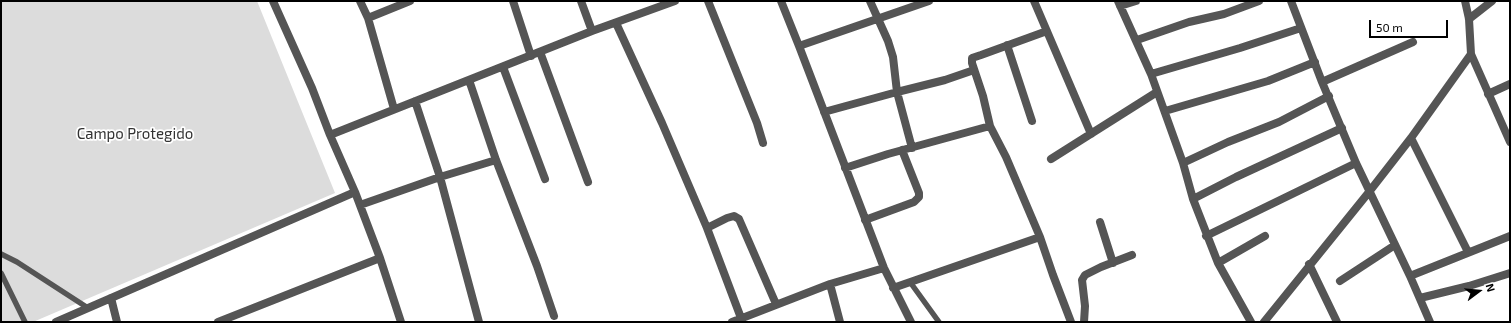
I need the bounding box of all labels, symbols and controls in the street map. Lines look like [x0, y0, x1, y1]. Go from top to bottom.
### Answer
scale bar [1371, 12, 1450, 38]
text: 50 m [1376, 20, 1403, 34]
park label: Campo Protegido [77, 125, 193, 143]
north arrow [1459, 271, 1499, 311]
text: N [1484, 282, 1498, 293]

